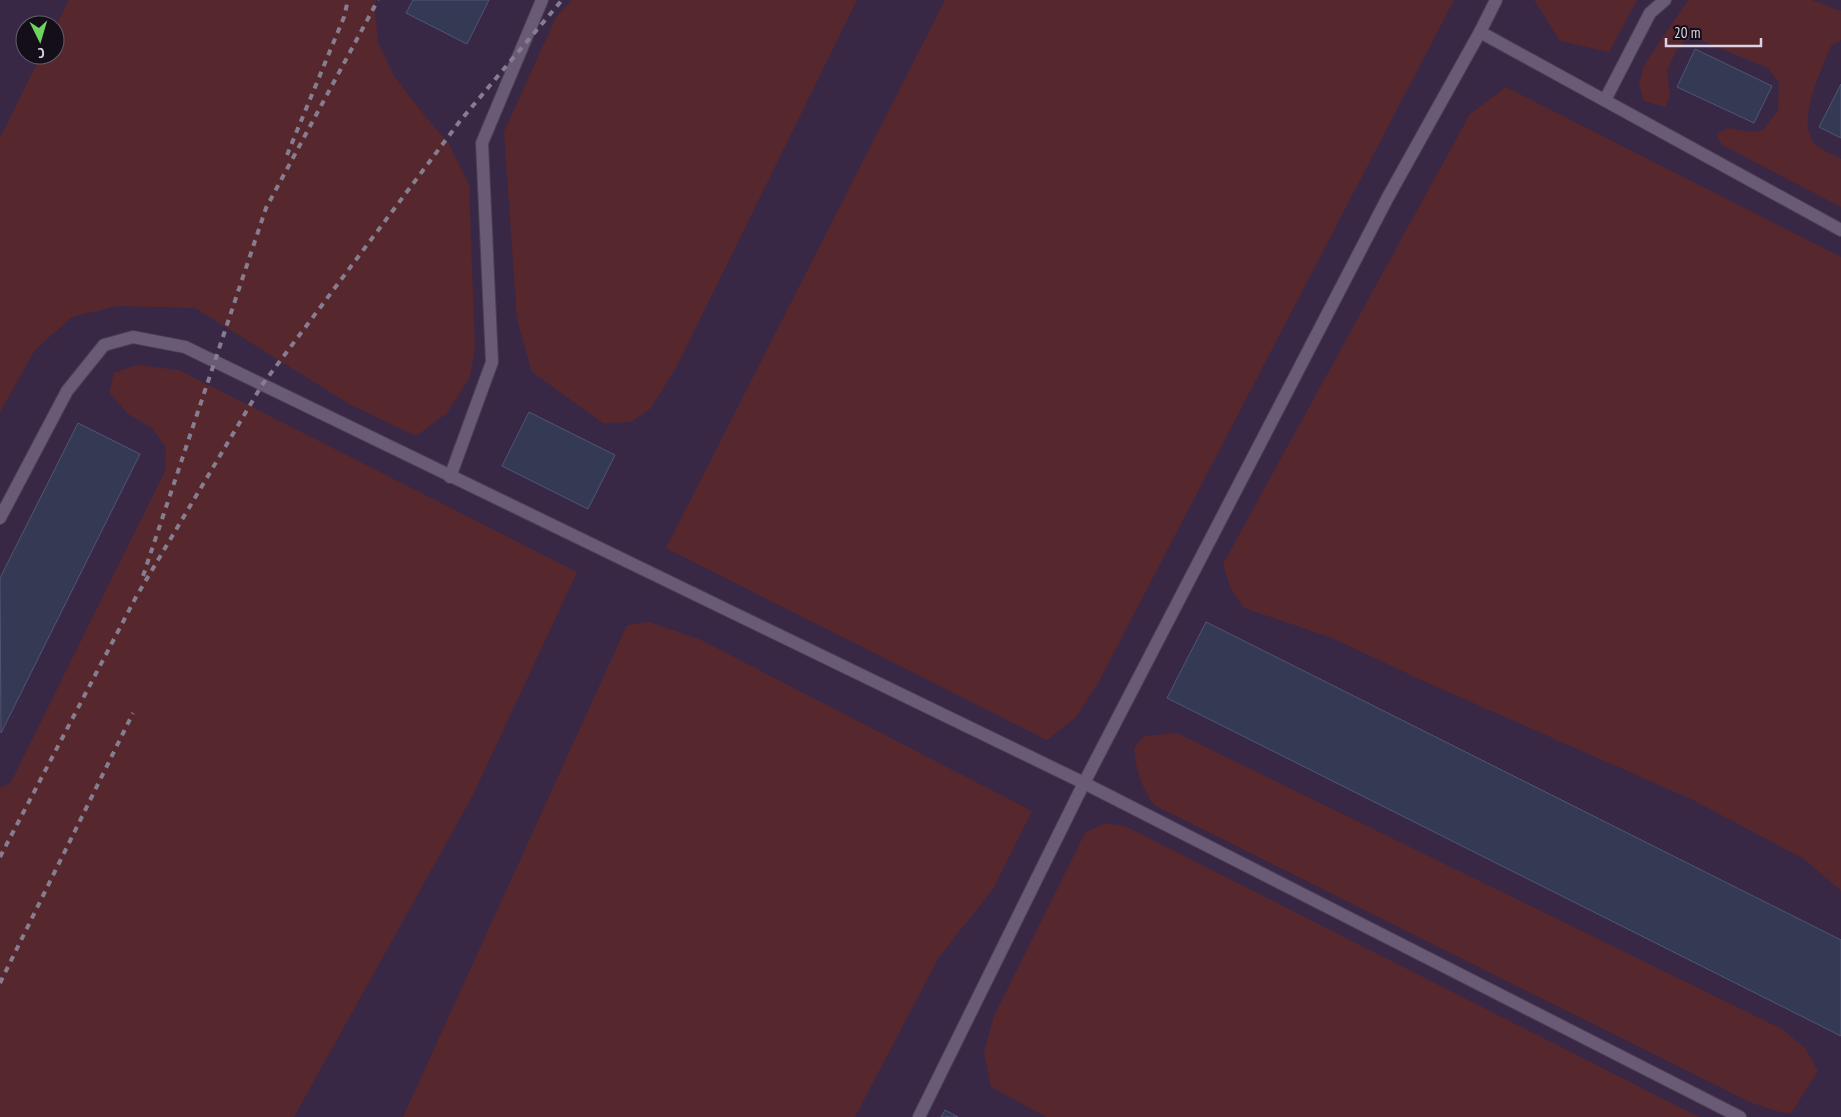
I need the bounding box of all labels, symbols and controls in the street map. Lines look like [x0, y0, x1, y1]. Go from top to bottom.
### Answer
north arrow [15, 15, 65, 65]
scale bar [1666, 15, 1761, 47]
text: 20 m [1674, 23, 1700, 42]
text: С [37, 44, 45, 62]

